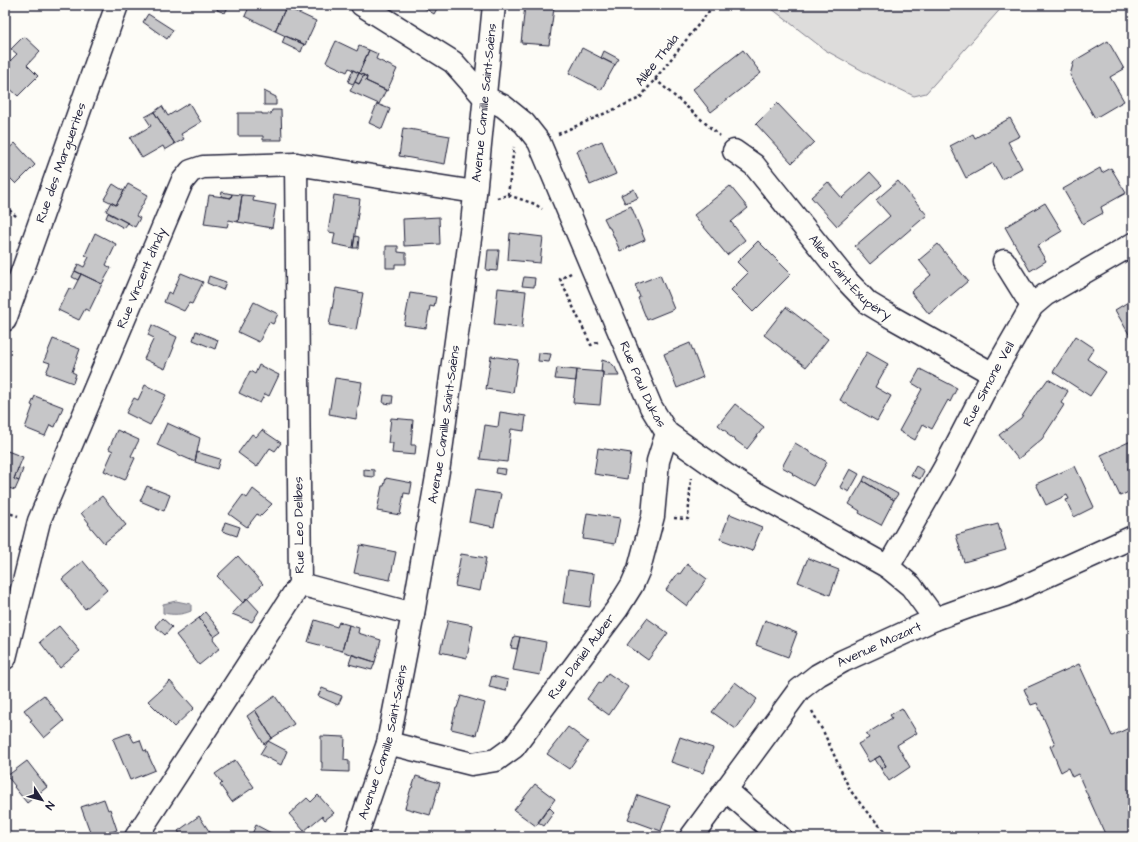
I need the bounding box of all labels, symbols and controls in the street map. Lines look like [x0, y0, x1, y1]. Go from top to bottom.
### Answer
street label: Avenue Camille Saint-Saëns [467, 22, 501, 183]
street label: Allée Thala [631, 30, 683, 90]
street label: Rue des Marguerites [31, 100, 91, 225]
street label: Rue Vincent d'Indy [112, 225, 172, 331]
street label: Allée Saint-Exupéry [804, 231, 895, 325]
street label: Rue Paul Dukas [615, 338, 671, 431]
street label: Rue Simone Veil [959, 338, 1019, 429]
street label: Avenue Camille Saint-Saëns [423, 344, 464, 505]
street label: Rue Leo Delibes [289, 476, 309, 574]
street label: Rue Daniel Auber [544, 610, 619, 703]
street label: Avenue Mozart [834, 617, 925, 672]
street label: Avenue Camille Saint-Saëns [354, 663, 412, 822]
north arrow [22, 780, 62, 820]
text: N [42, 798, 58, 813]

